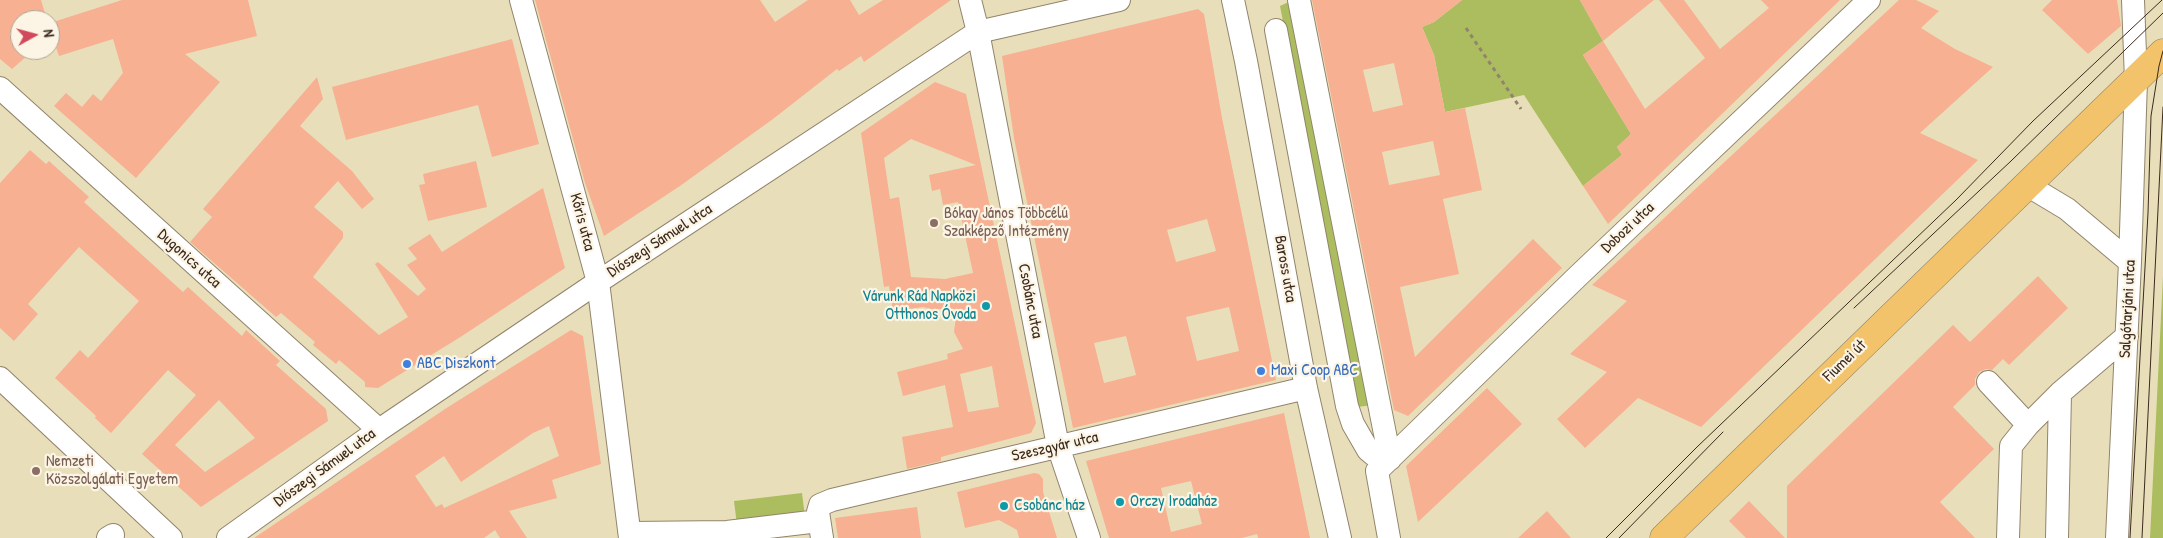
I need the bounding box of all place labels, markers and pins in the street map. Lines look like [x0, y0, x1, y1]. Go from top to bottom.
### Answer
place label: Bókay János Többcélú Szakképző Intézmény [944, 204, 1069, 242]
marker: Bókay János Többcélú Szakképző Intézmény [928, 217, 940, 229]
place label: Várunk Rád Napközi Otthonos Óvoda [862, 287, 976, 325]
marker: Várunk Rád Napközi Otthonos Óvoda [980, 300, 992, 312]
place label: ABC Diszkont [417, 354, 495, 374]
marker: ABC Diszkont [401, 358, 413, 370]
place label: Maxi Coop ABC [1271, 361, 1358, 381]
marker: Maxi Coop ABC [1255, 365, 1267, 377]
place label: Nemzeti Közszolgálati Egyetem [46, 452, 178, 490]
marker: Nemzeti Közszolgálati Egyetem [30, 465, 42, 477]
place label: Orczy Irodaház [1130, 492, 1217, 512]
place label: Csobánc ház [1014, 496, 1085, 516]
marker: Orczy Irodaház [1114, 496, 1126, 508]
marker: Csobánc ház [998, 500, 1010, 512]

